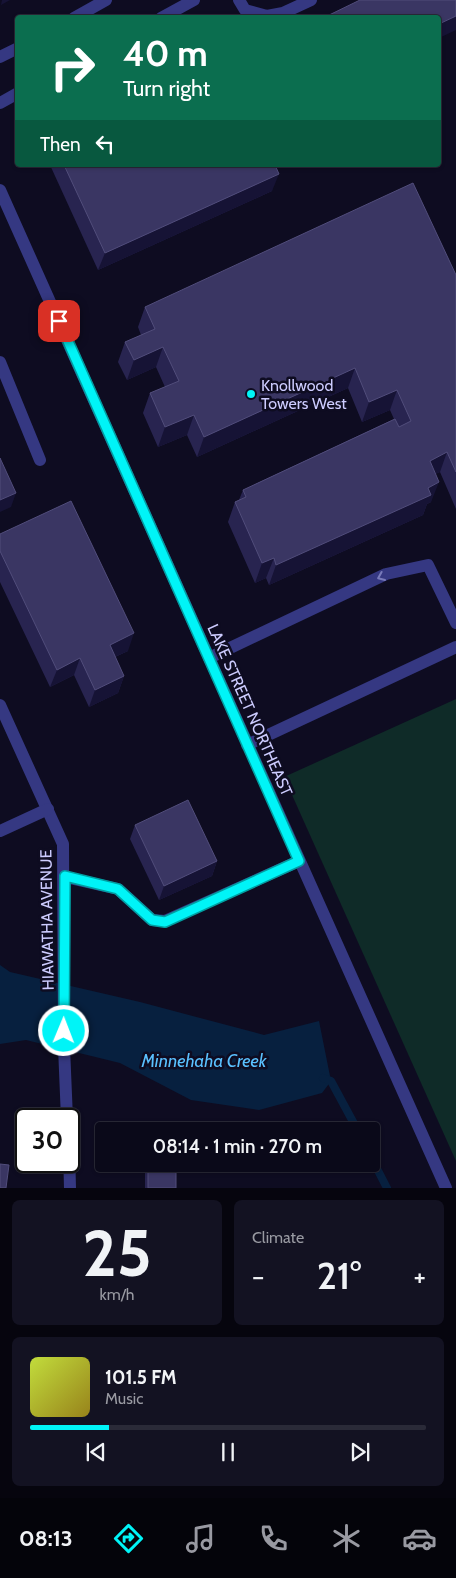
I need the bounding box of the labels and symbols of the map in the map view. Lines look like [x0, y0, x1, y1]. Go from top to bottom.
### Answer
pin [38, 300, 80, 342]
place label: Knollwood Towers West [261, 376, 347, 413]
marker: Knollwood Towers West [245, 388, 257, 400]
one-way arrow [377, 570, 386, 581]
street label: LAKE STREET NORTHEAST [203, 621, 297, 799]
street label: HIAWATHA AVENUE [36, 849, 58, 991]
position arrow [37, 1004, 89, 1056]
water label: Minnehaha Creek [140, 1050, 268, 1072]
speed limit sign: 30 [15, 1108, 80, 1173]

